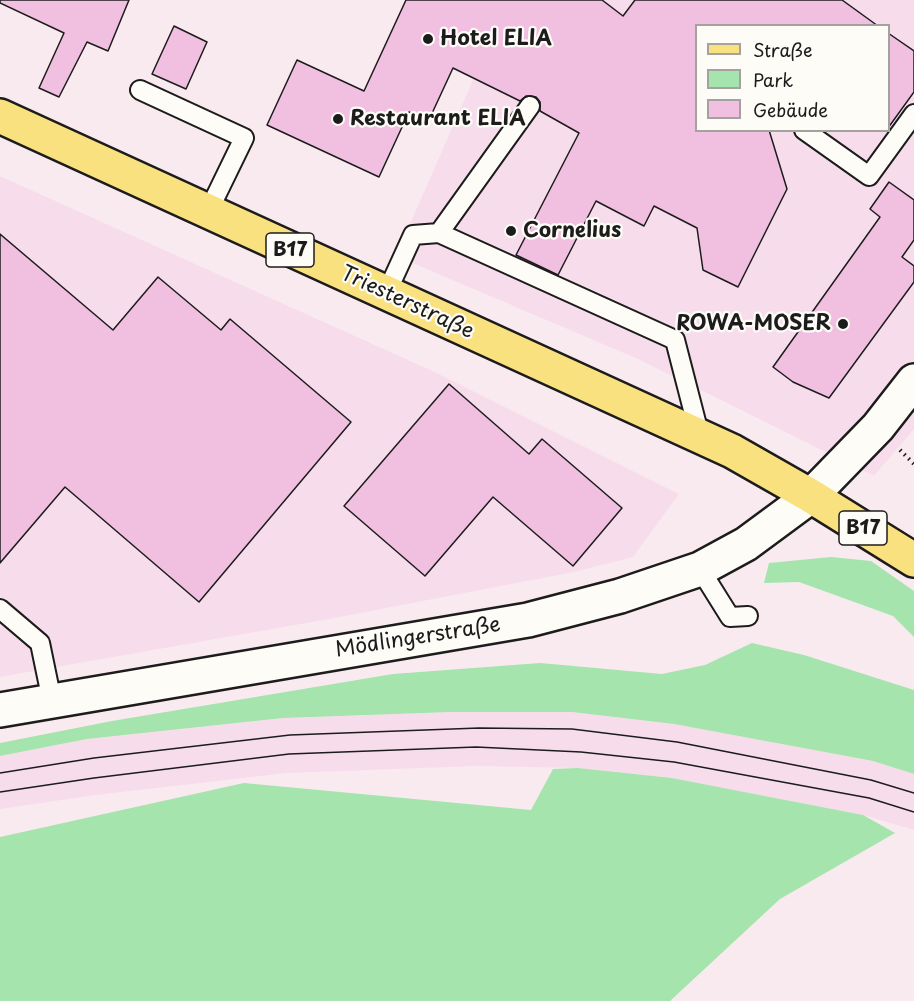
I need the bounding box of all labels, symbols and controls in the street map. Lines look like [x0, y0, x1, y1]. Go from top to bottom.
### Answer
legend [695, 24, 890, 132]
place label: Hotel ELIA [440, 26, 552, 52]
marker: Hotel ELIA [421, 32, 435, 46]
text: Straße [753, 36, 813, 63]
text: Park [753, 66, 793, 93]
text: Gebäude [753, 96, 828, 123]
place label: Restaurant ELIA [350, 106, 526, 132]
marker: Restaurant ELIA [331, 112, 345, 126]
place label: Cornelius [523, 218, 621, 244]
marker: Cornelius [504, 224, 518, 238]
road number: B17 [266, 233, 314, 267]
street label: Triesterstraße [336, 261, 478, 345]
place label: ROWA-MOSER [676, 311, 831, 337]
marker: ROWA-MOSER [836, 317, 850, 331]
road number: B17 [839, 511, 887, 545]
street label: Mödlingerstraße [334, 613, 502, 663]

